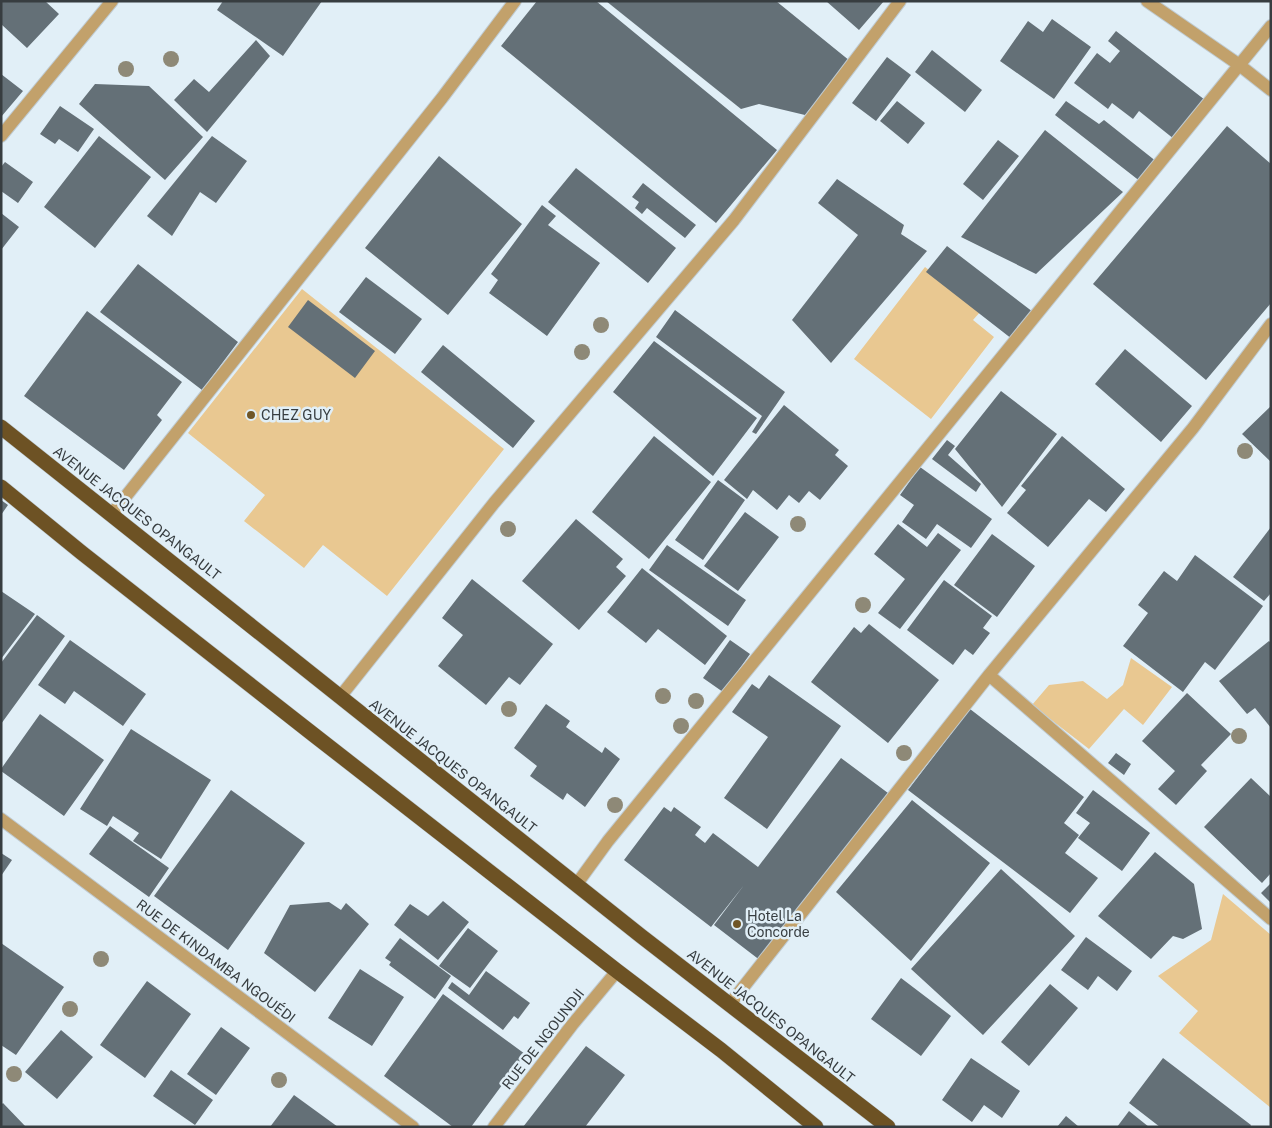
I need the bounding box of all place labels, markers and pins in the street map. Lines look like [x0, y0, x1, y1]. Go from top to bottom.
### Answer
place label: CHEZ GUY [261, 407, 331, 423]
marker: CHEZ GUY [245, 409, 257, 421]
place label: Hotel La Concorde [747, 908, 810, 940]
marker: Hotel La Concorde [731, 918, 743, 930]

